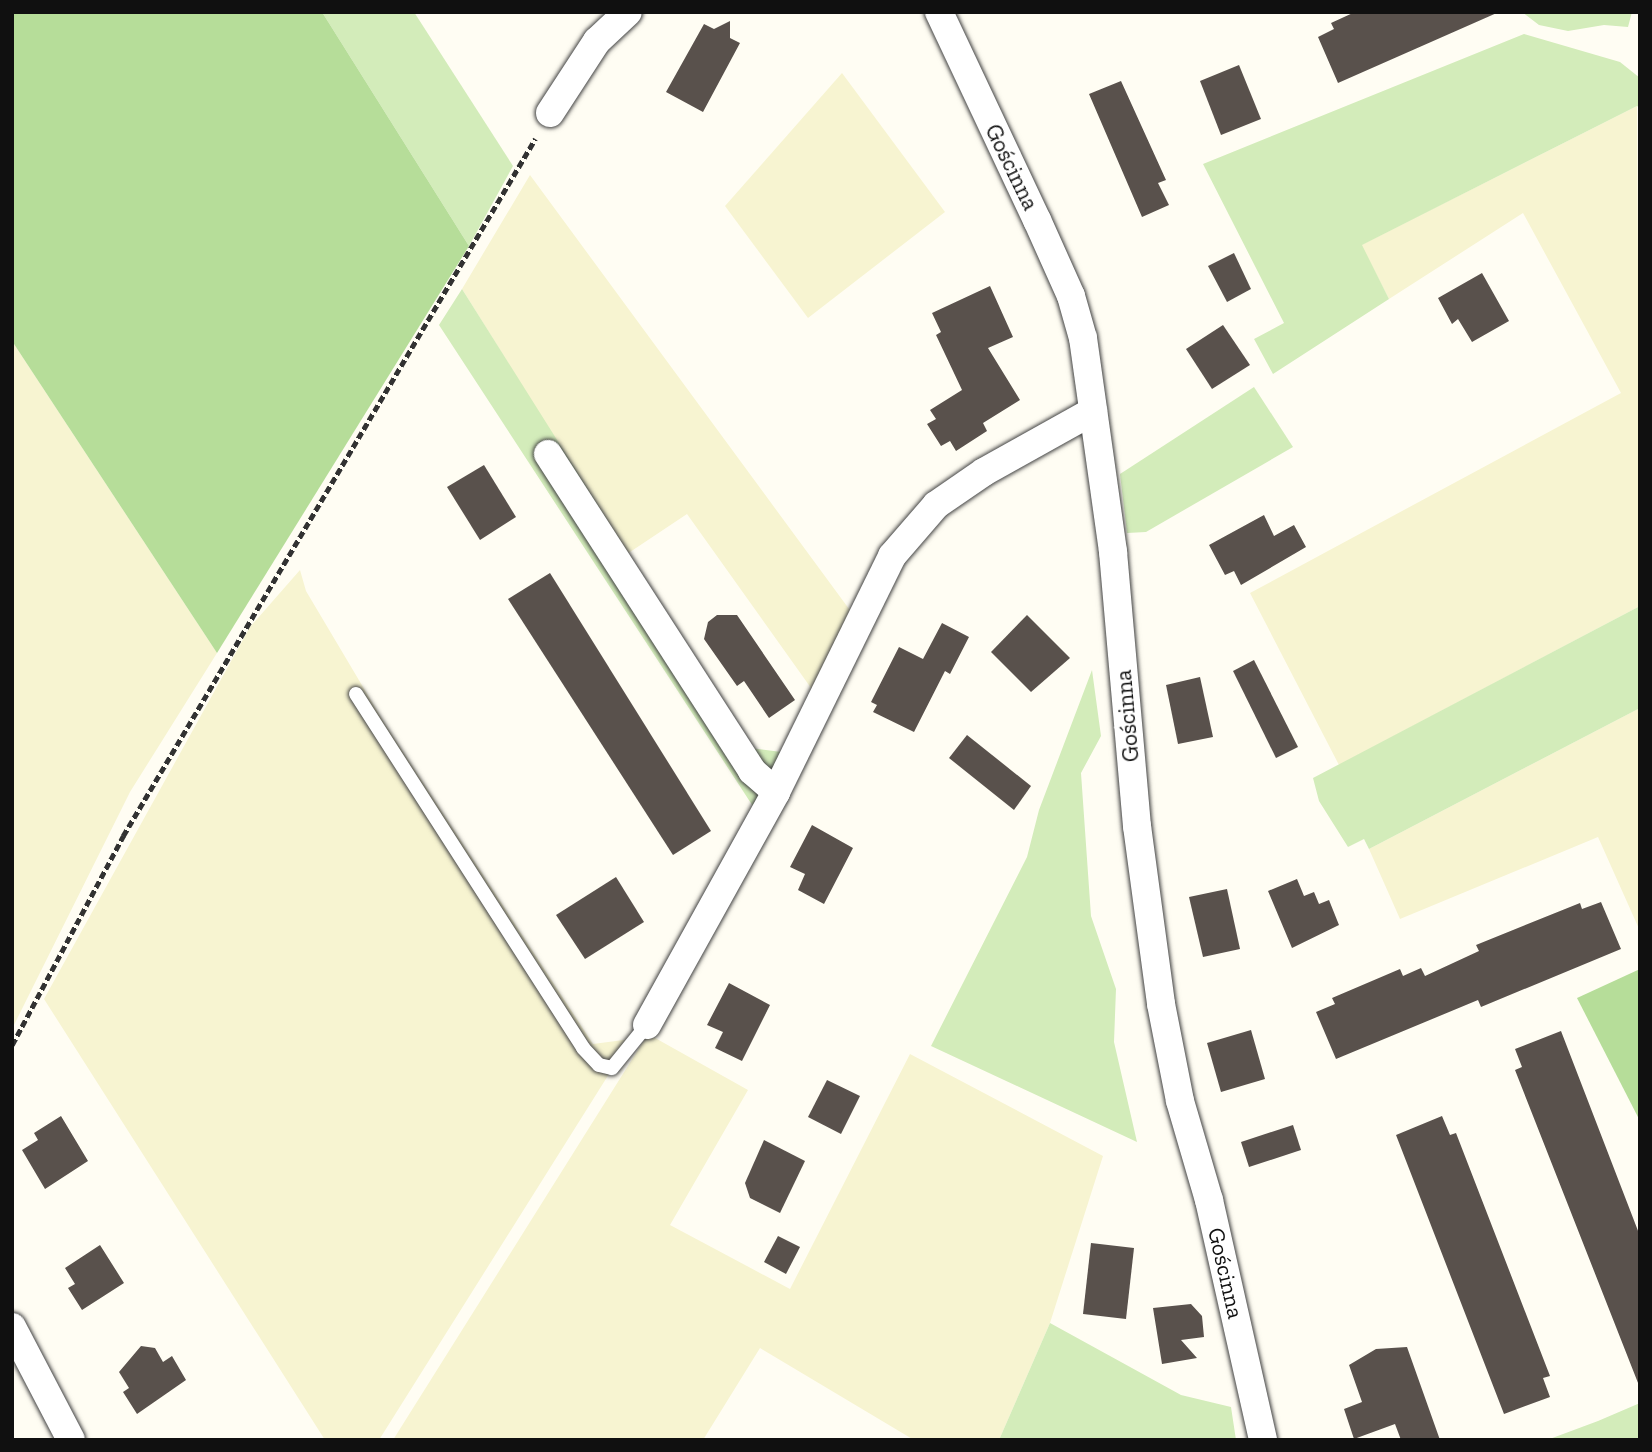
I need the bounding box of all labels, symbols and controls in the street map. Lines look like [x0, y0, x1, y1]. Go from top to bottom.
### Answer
street label: Gościnna [979, 119, 1045, 215]
street label: Gościnna [1109, 669, 1145, 763]
street label: Gościnna [1202, 1225, 1250, 1321]

